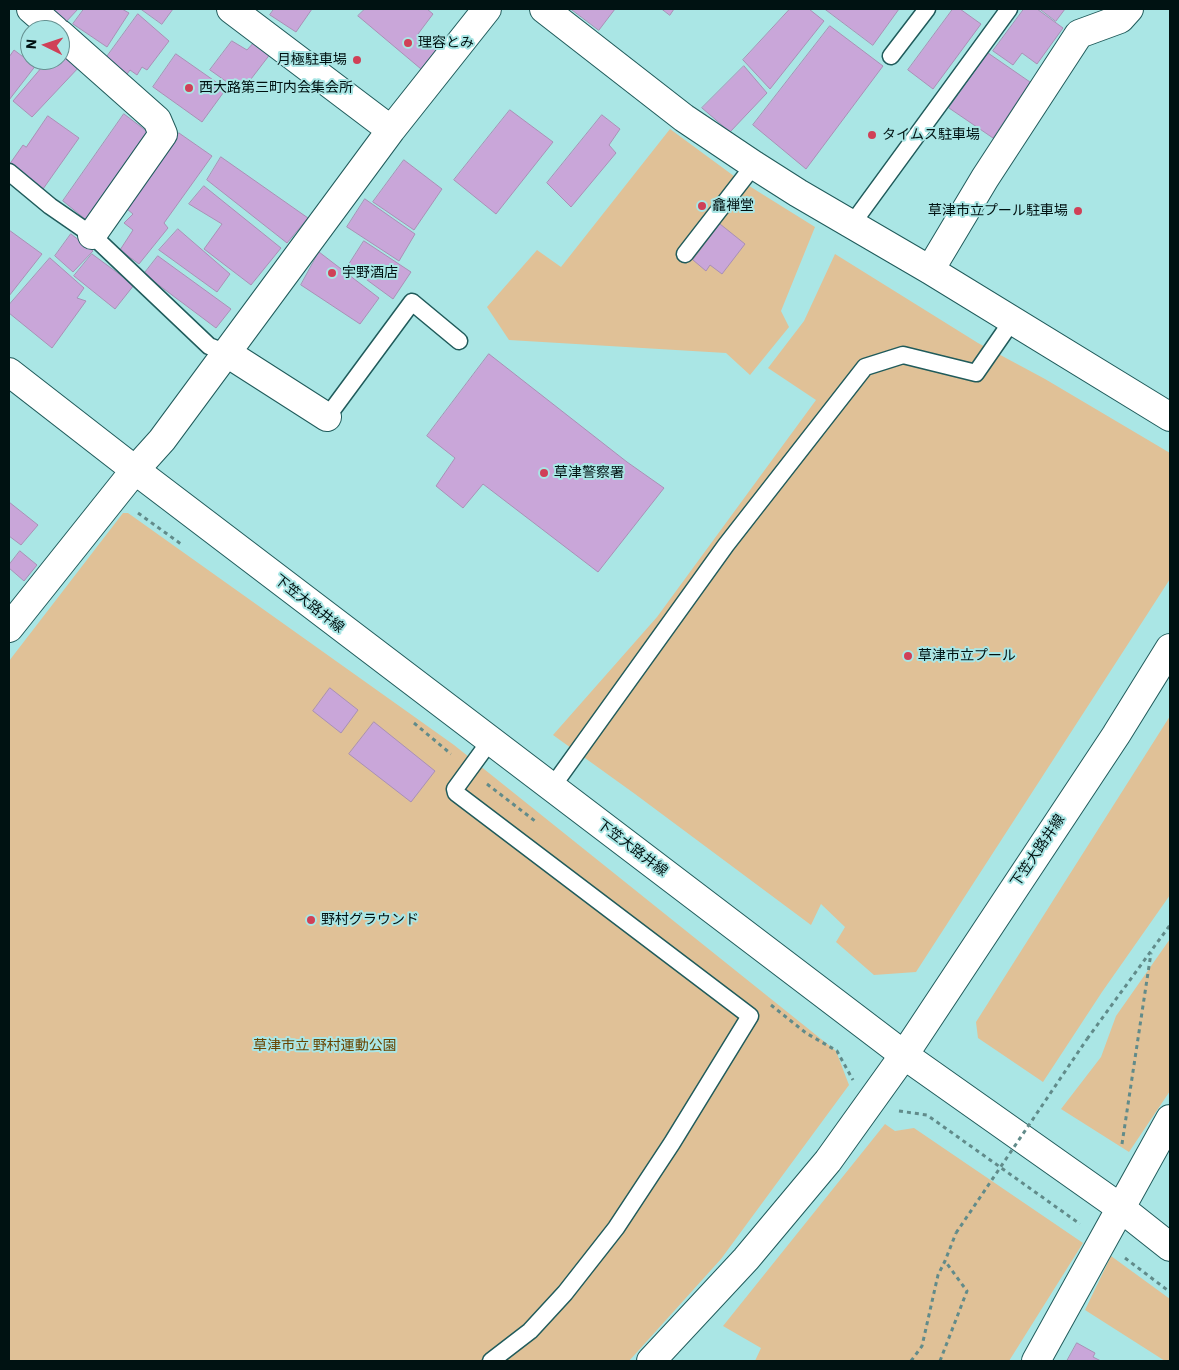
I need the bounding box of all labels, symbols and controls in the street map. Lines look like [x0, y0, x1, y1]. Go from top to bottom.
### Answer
north arrow [20, 20, 70, 70]
place label: 理容とみ [418, 35, 474, 51]
marker: 理容とみ [402, 37, 414, 49]
text: N [22, 38, 40, 50]
place label: 月極駐車場 [277, 52, 347, 68]
marker: 月極駐車場 [351, 54, 363, 66]
place label: 西大路第三町内会集会所 [199, 80, 353, 96]
marker: 西大路第三町内会集会所 [183, 82, 195, 94]
place label: タイムス駐車場 [882, 127, 980, 143]
marker: タイムス駐車場 [866, 129, 878, 141]
place label: 龕禅堂 [712, 198, 754, 214]
marker: 龕禅堂 [696, 200, 708, 212]
place label: 草津市立プール駐車場 [928, 203, 1068, 219]
marker: 草津市立プール駐車場 [1072, 205, 1084, 217]
place label: 宇野酒店 [342, 265, 398, 281]
marker: 宇野酒店 [326, 267, 338, 279]
place label: 草津警察署 [554, 465, 624, 481]
marker: 草津警察署 [538, 467, 550, 479]
street label: 下笠大路井線 [271, 572, 347, 636]
place label: 草津市立プール [918, 648, 1016, 664]
marker: 草津市立プール [902, 650, 914, 662]
street label: 下笠大路井線 [1008, 811, 1068, 891]
street label: 下笠大路井線 [593, 816, 671, 880]
place label: 野村グラウンド [321, 912, 419, 928]
marker: 野村グラウンド [305, 914, 317, 926]
park label: 草津市立 野村運動公園 [253, 1038, 397, 1054]

